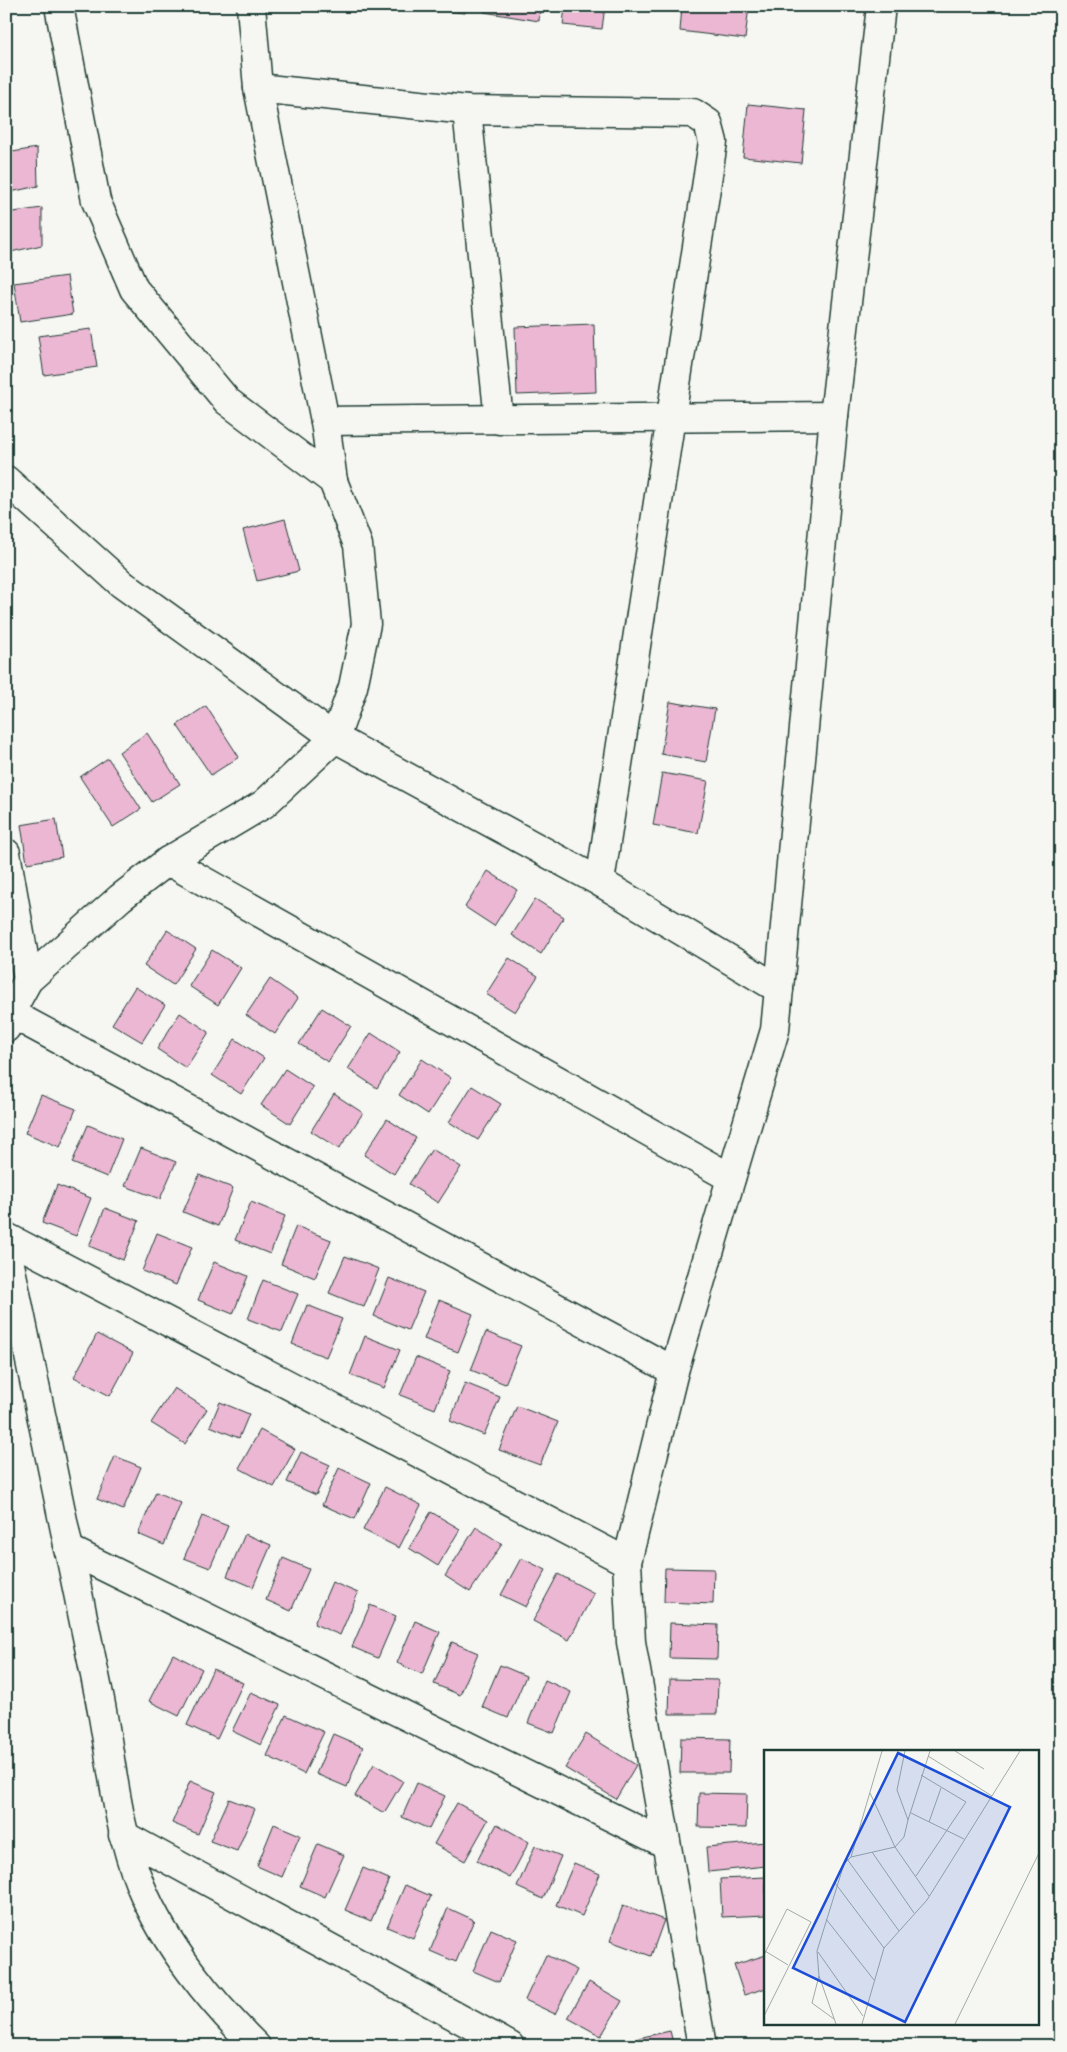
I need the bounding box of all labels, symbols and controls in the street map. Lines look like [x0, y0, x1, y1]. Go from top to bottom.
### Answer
inset map [764, 1750, 1040, 2024]

